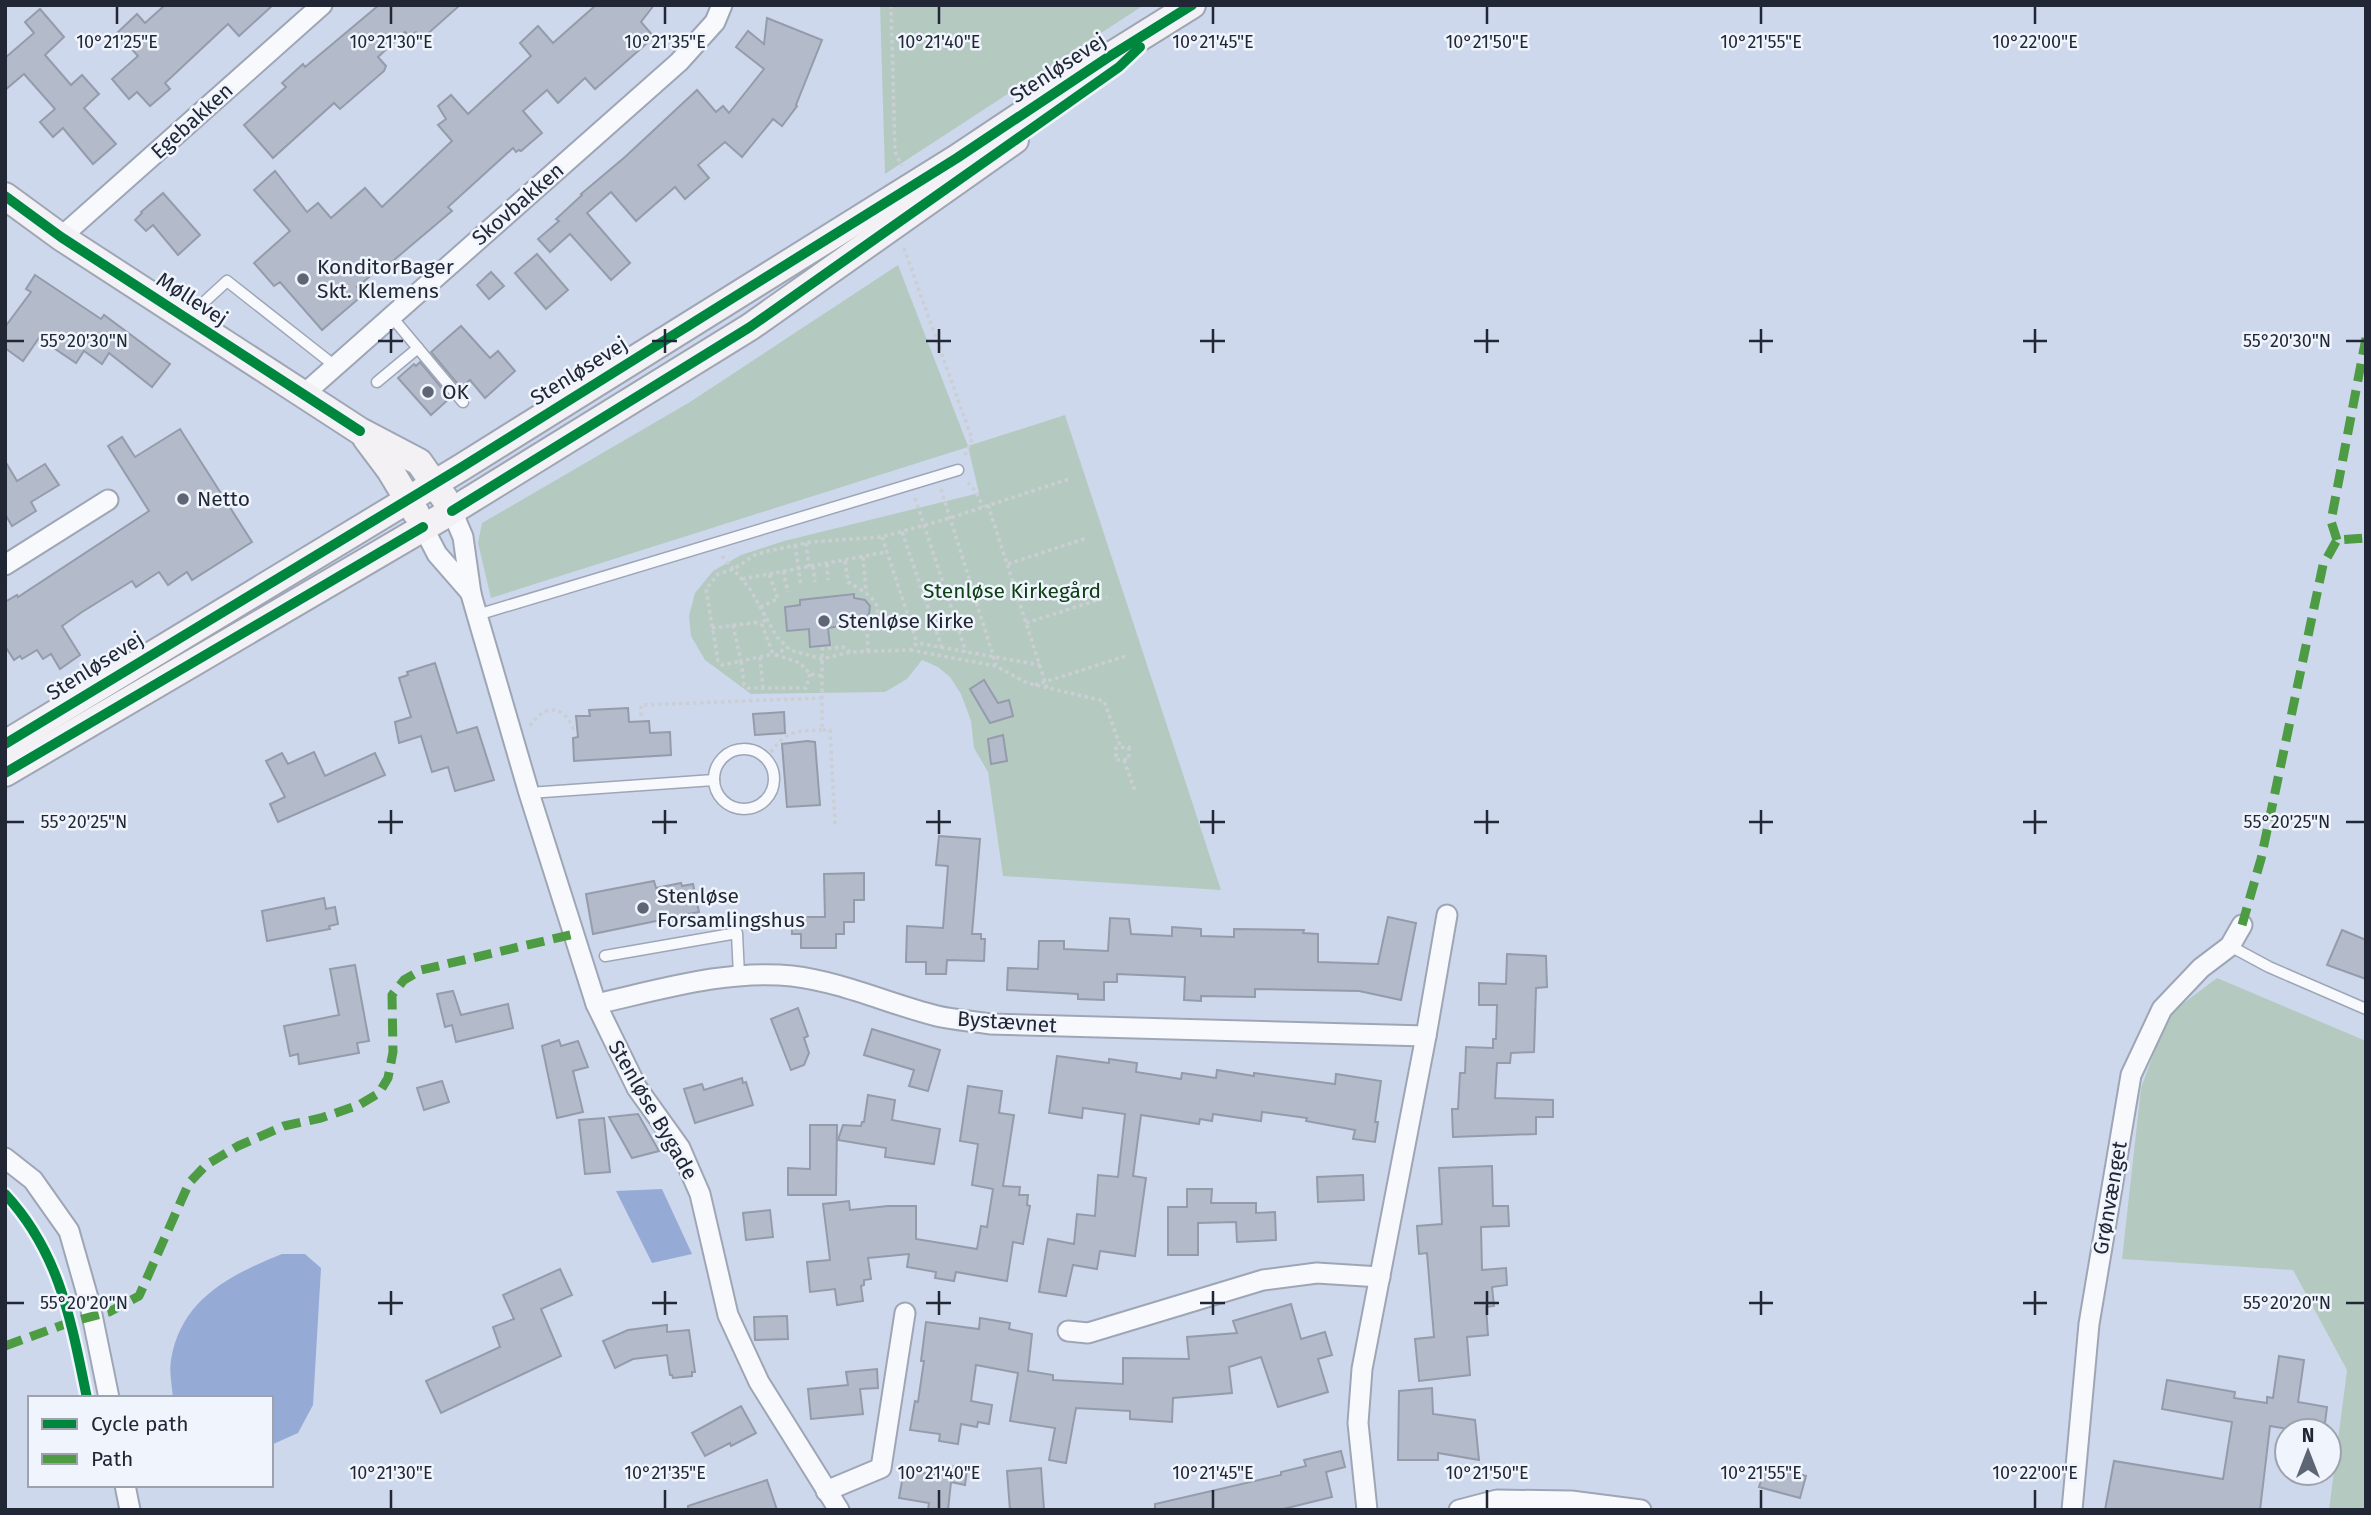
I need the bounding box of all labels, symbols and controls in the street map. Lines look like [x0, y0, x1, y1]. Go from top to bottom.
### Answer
street label: Stenløsevej [1005, 27, 1111, 109]
text: 10°21'25"E [76, 31, 158, 53]
text: 10°21'30"E [349, 31, 433, 53]
text: 10°21'35"E [624, 31, 706, 53]
text: 10°21'40"E [898, 31, 980, 53]
text: 10°21'45"E [1172, 31, 1254, 53]
text: 10°21'50"E [1445, 31, 1529, 53]
text: 10°21'55"E [1720, 31, 1802, 53]
text: 10°22'00"E [1992, 31, 2078, 53]
street label: Egebakken [146, 77, 238, 165]
street label: Skovbakken [467, 157, 569, 251]
place label: KonditorBager Skt. Klemens [317, 254, 454, 304]
street label: Møllevej [151, 266, 233, 332]
marker: KonditorBager Skt. Klemens [295, 271, 311, 287]
text: 55°20'30"N [40, 330, 128, 352]
text: 55°20'30"N [2243, 330, 2331, 352]
street label: Stenløsevej [526, 331, 632, 411]
place label: OK [442, 379, 470, 405]
marker: OK [420, 384, 436, 400]
place label: Netto [197, 486, 250, 512]
marker: Netto [175, 491, 191, 507]
park label: Stenløse Kirkegård [923, 578, 1101, 604]
place label: Stenløse Kirke [838, 608, 974, 634]
marker: Stenløse Kirke [816, 613, 832, 629]
street label: Stenløsevej [42, 626, 148, 706]
text: 55°20'25"N [41, 811, 127, 833]
text: 55°20'25"N [2244, 811, 2330, 833]
place label: Stenløse Forsamlingshus [657, 883, 805, 933]
marker: Stenløse Forsamlingshus [635, 900, 651, 916]
street label: Bystævnet [956, 1006, 1058, 1038]
street label: Stenløse Bygade [603, 1036, 703, 1184]
street label: Grønvænget [2087, 1139, 2133, 1257]
text: 55°20'20"N [40, 1292, 128, 1314]
text: 55°20'20"N [2243, 1292, 2331, 1314]
legend [28, 1396, 273, 1487]
text: Cycle path [91, 1411, 189, 1437]
north arrow [2273, 1417, 2343, 1487]
text: N [2302, 1424, 2314, 1447]
text: Path [91, 1446, 133, 1472]
text: 10°21'30"E [349, 1462, 433, 1484]
text: 10°21'35"E [624, 1462, 706, 1484]
text: 10°21'40"E [898, 1462, 980, 1484]
text: 10°21'45"E [1172, 1462, 1254, 1484]
text: 10°21'50"E [1445, 1462, 1529, 1484]
text: 10°21'55"E [1720, 1462, 1802, 1484]
text: 10°22'00"E [1992, 1462, 2078, 1484]

